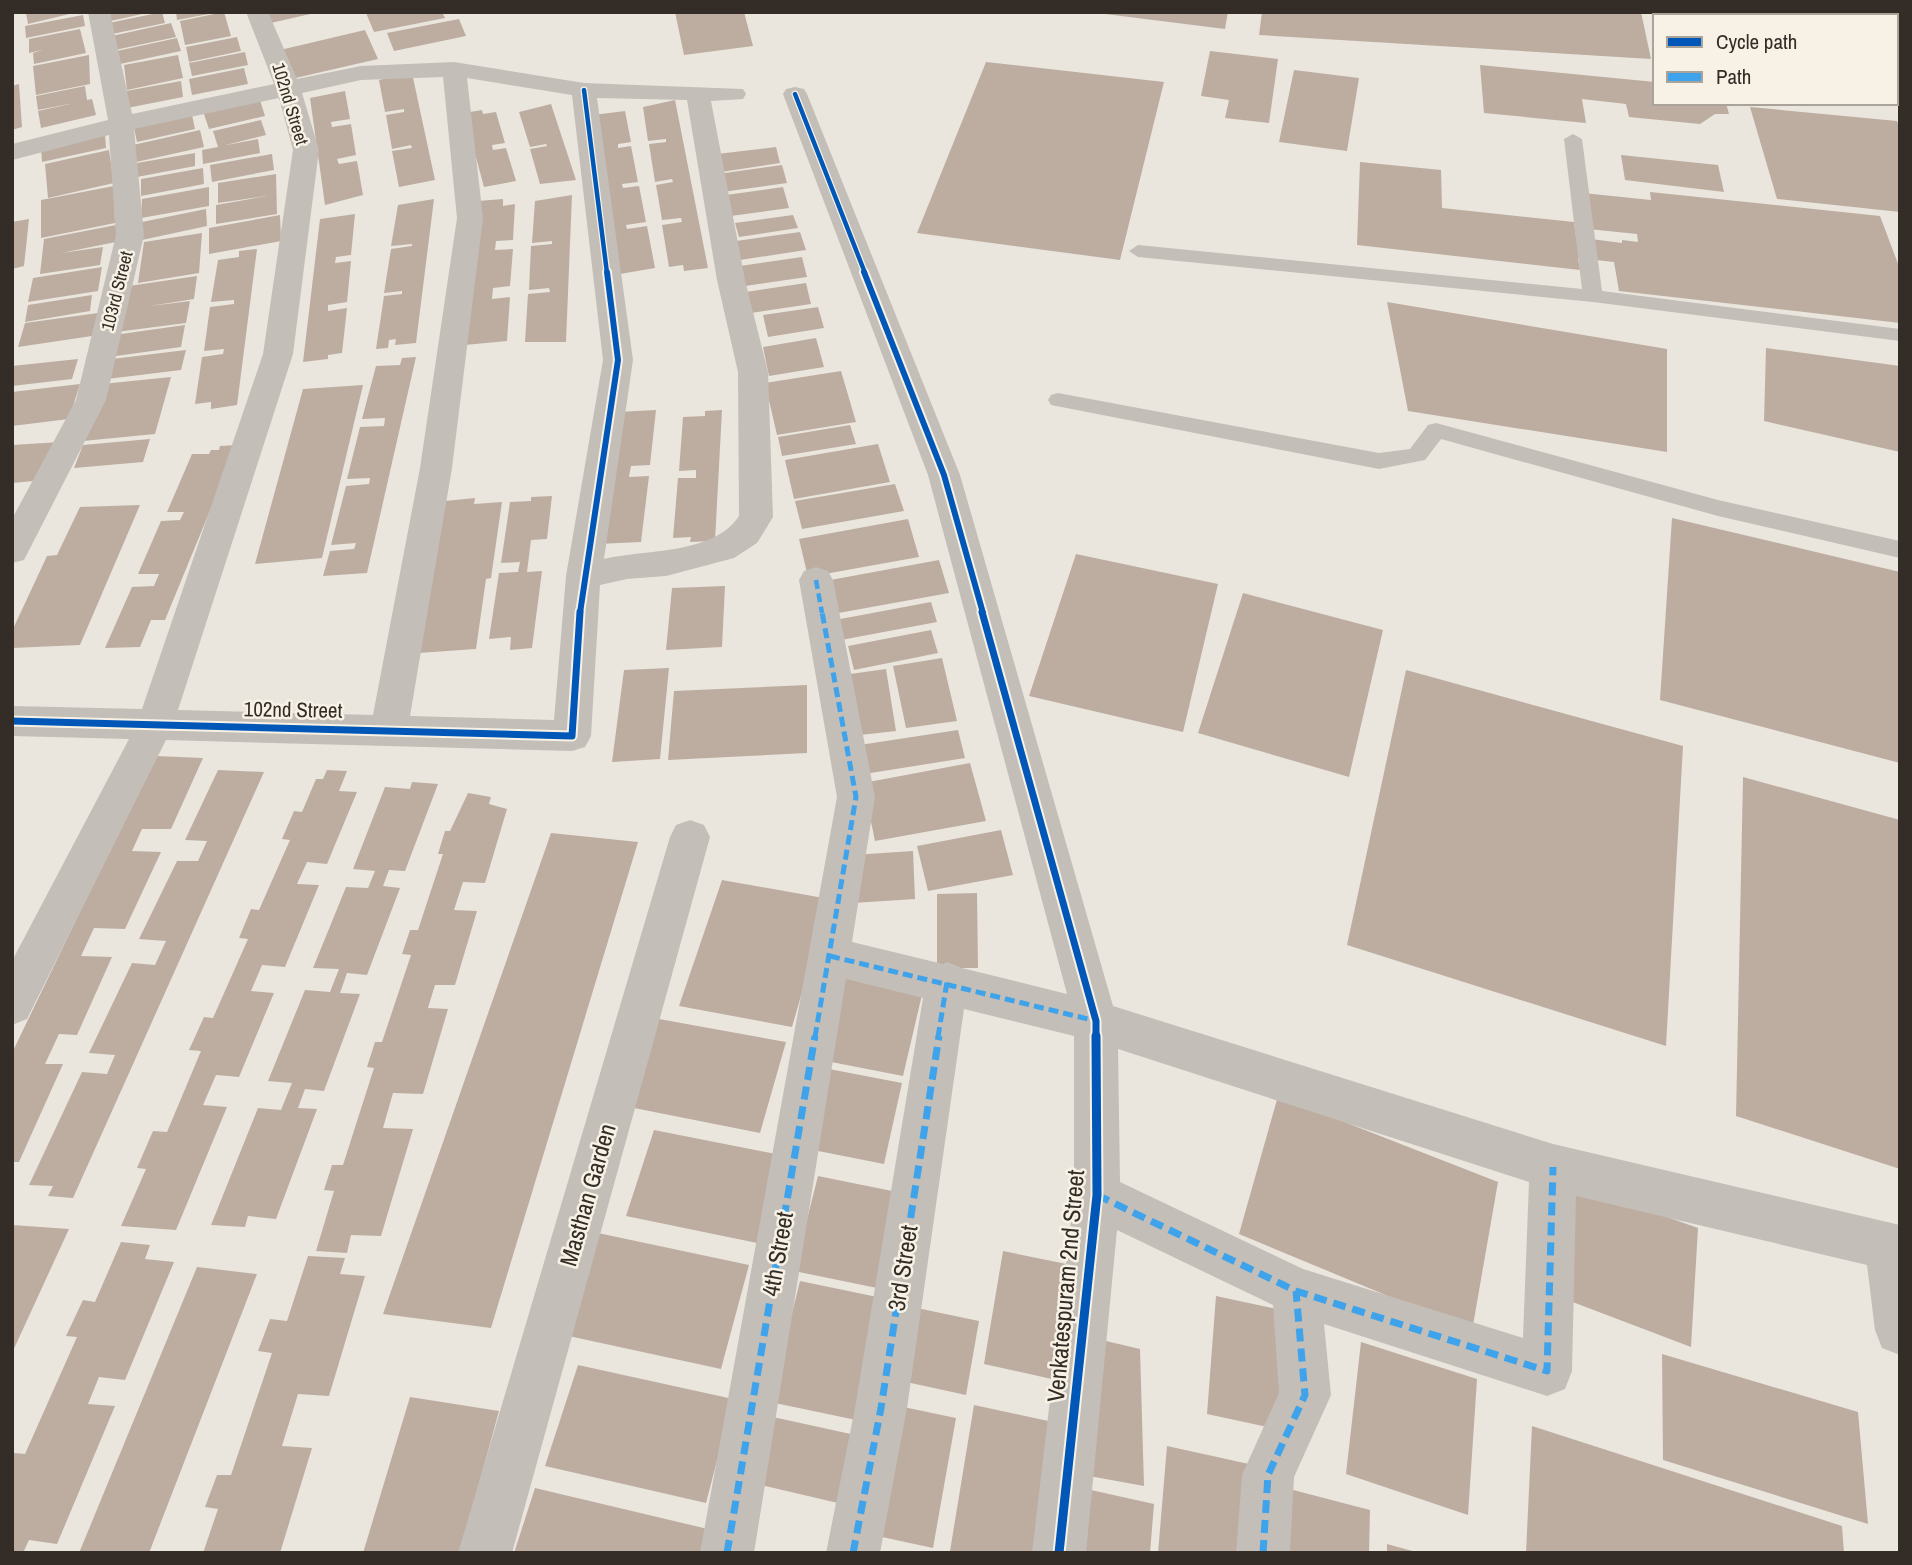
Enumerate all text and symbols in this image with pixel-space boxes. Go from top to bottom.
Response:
legend [1653,14,1898,105]
text: Cycle path [1716,27,1797,56]
street label: 102nd Street [266,60,315,148]
text: Path [1716,62,1751,91]
street label: 103rd Street [95,248,138,333]
street label: 102nd Street [243,694,343,725]
street label: Masthan Garden [551,1120,623,1270]
street label: Venkatespuram 2nd Street [1039,1168,1091,1403]
street label: 4th Street [754,1209,800,1299]
street label: 3rd Street [879,1222,925,1313]

